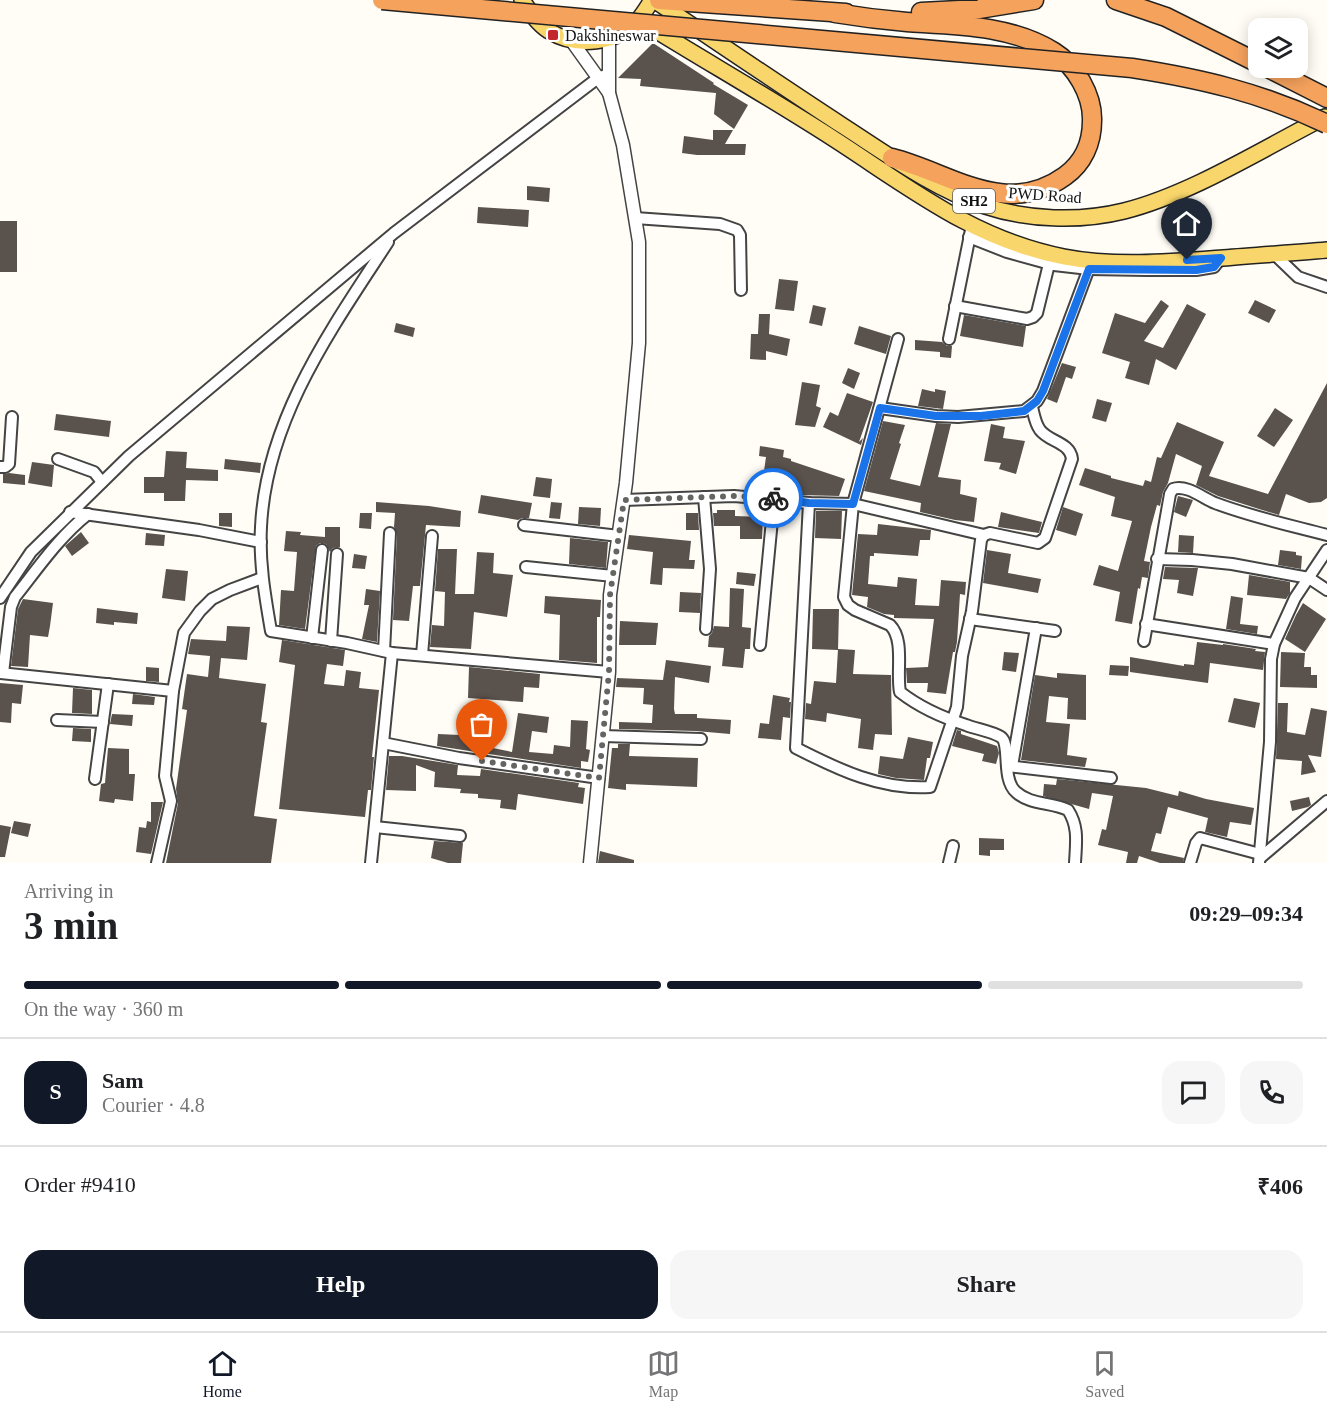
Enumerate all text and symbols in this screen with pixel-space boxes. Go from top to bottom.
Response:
map controls [1248,18,1308,78]
button: layers [1248,18,1308,78]
place label: Dakshineswar [565,27,656,44]
marker: Dakshineswar [546,28,560,42]
street label: PWD Road [1008,184,1082,206]
road number: SH2 [953,189,995,213]
pin [1161,198,1212,260]
icon: home [1170,207,1203,240]
courier [743,468,803,528]
icon: bike [757,482,790,515]
pin [456,699,507,761]
icon: bag [465,708,498,741]
text: Arriving in [24,880,113,902]
text: 09:29–09:34 [1189,901,1303,926]
text: 3 min [24,904,118,947]
text: On the way · 360 m [24,998,183,1020]
button: chat [1162,1061,1225,1124]
button: phone [1240,1061,1303,1124]
text: Sam [102,1068,144,1093]
text: S [49,1079,62,1104]
text: Courier · 4.8 [102,1094,205,1116]
text: Order #9410 [24,1172,136,1197]
text: ₹406 [1257,1174,1303,1199]
button: Help [24,1250,658,1319]
button: Share [670,1250,1303,1319]
tab: Home [203,1347,242,1401]
tab: Map [647,1347,680,1401]
tab: Saved [1085,1347,1124,1401]

